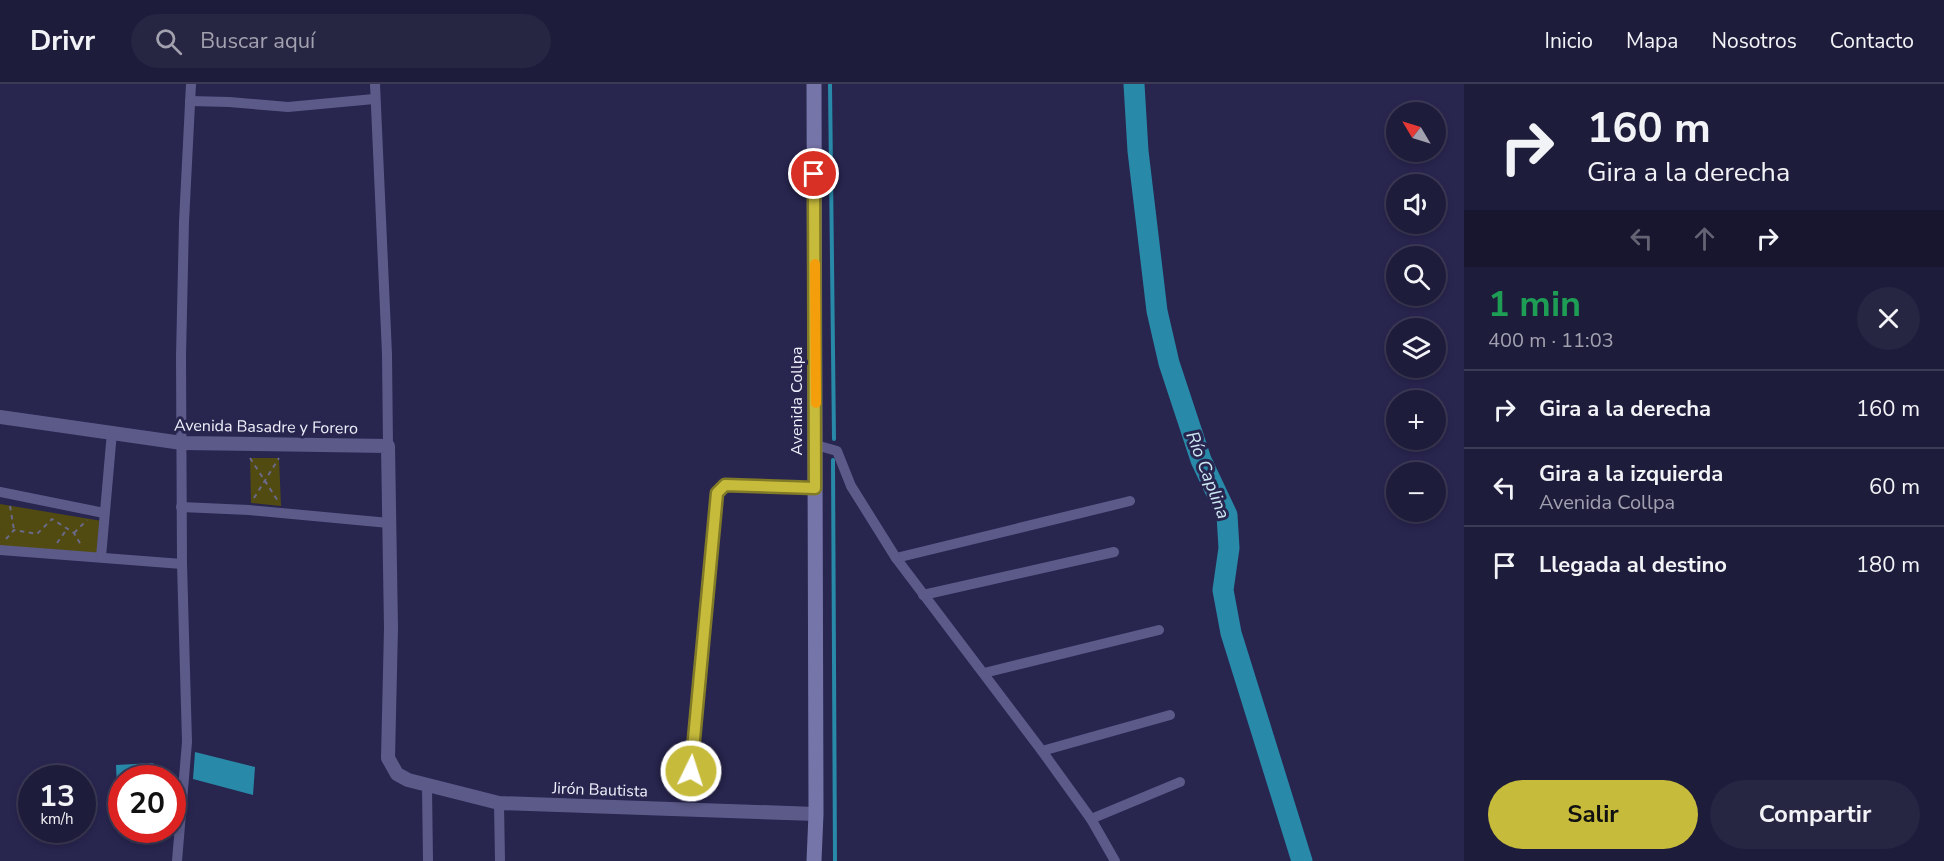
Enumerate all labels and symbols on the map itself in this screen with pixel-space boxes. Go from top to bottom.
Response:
north arrow [1386,102,1446,162]
pin [788,148,839,199]
street label: Avenida Collpa [786,347,808,455]
street label: Avenida Basadre y Forero [174,414,358,440]
water label: Río Caplina [1180,428,1236,522]
position arrow [659,739,723,803]
speed limit sign: 20 [108,765,186,843]
street label: Jirón Bautista [551,777,648,803]

